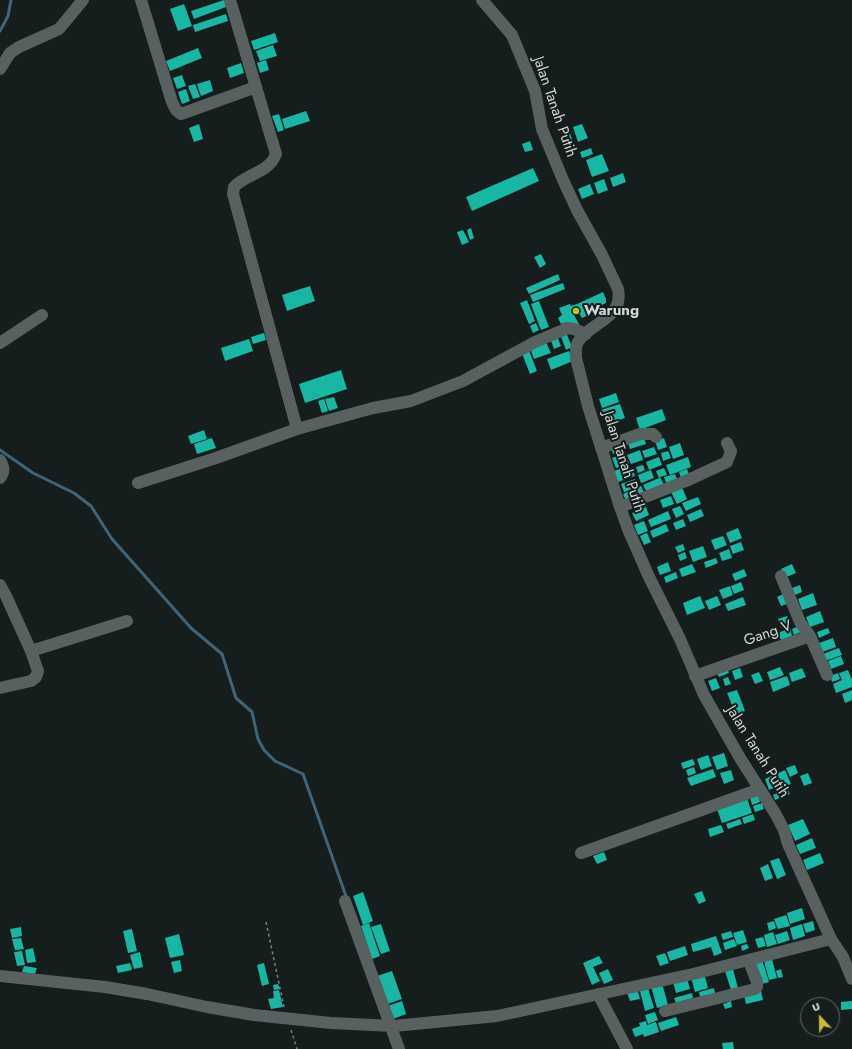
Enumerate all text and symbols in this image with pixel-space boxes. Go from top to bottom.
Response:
street label: Jalan Tanah Putih [528,54,580,160]
place label: Warung [584,302,639,320]
marker: Warung [571,306,581,316]
street label: Jalan Tanah Putih [598,409,648,515]
street label: Gang V [742,617,794,651]
street label: Jalan Tanah Putih [721,703,793,801]
north arrow [800,997,840,1037]
text: U [809,998,822,1016]

